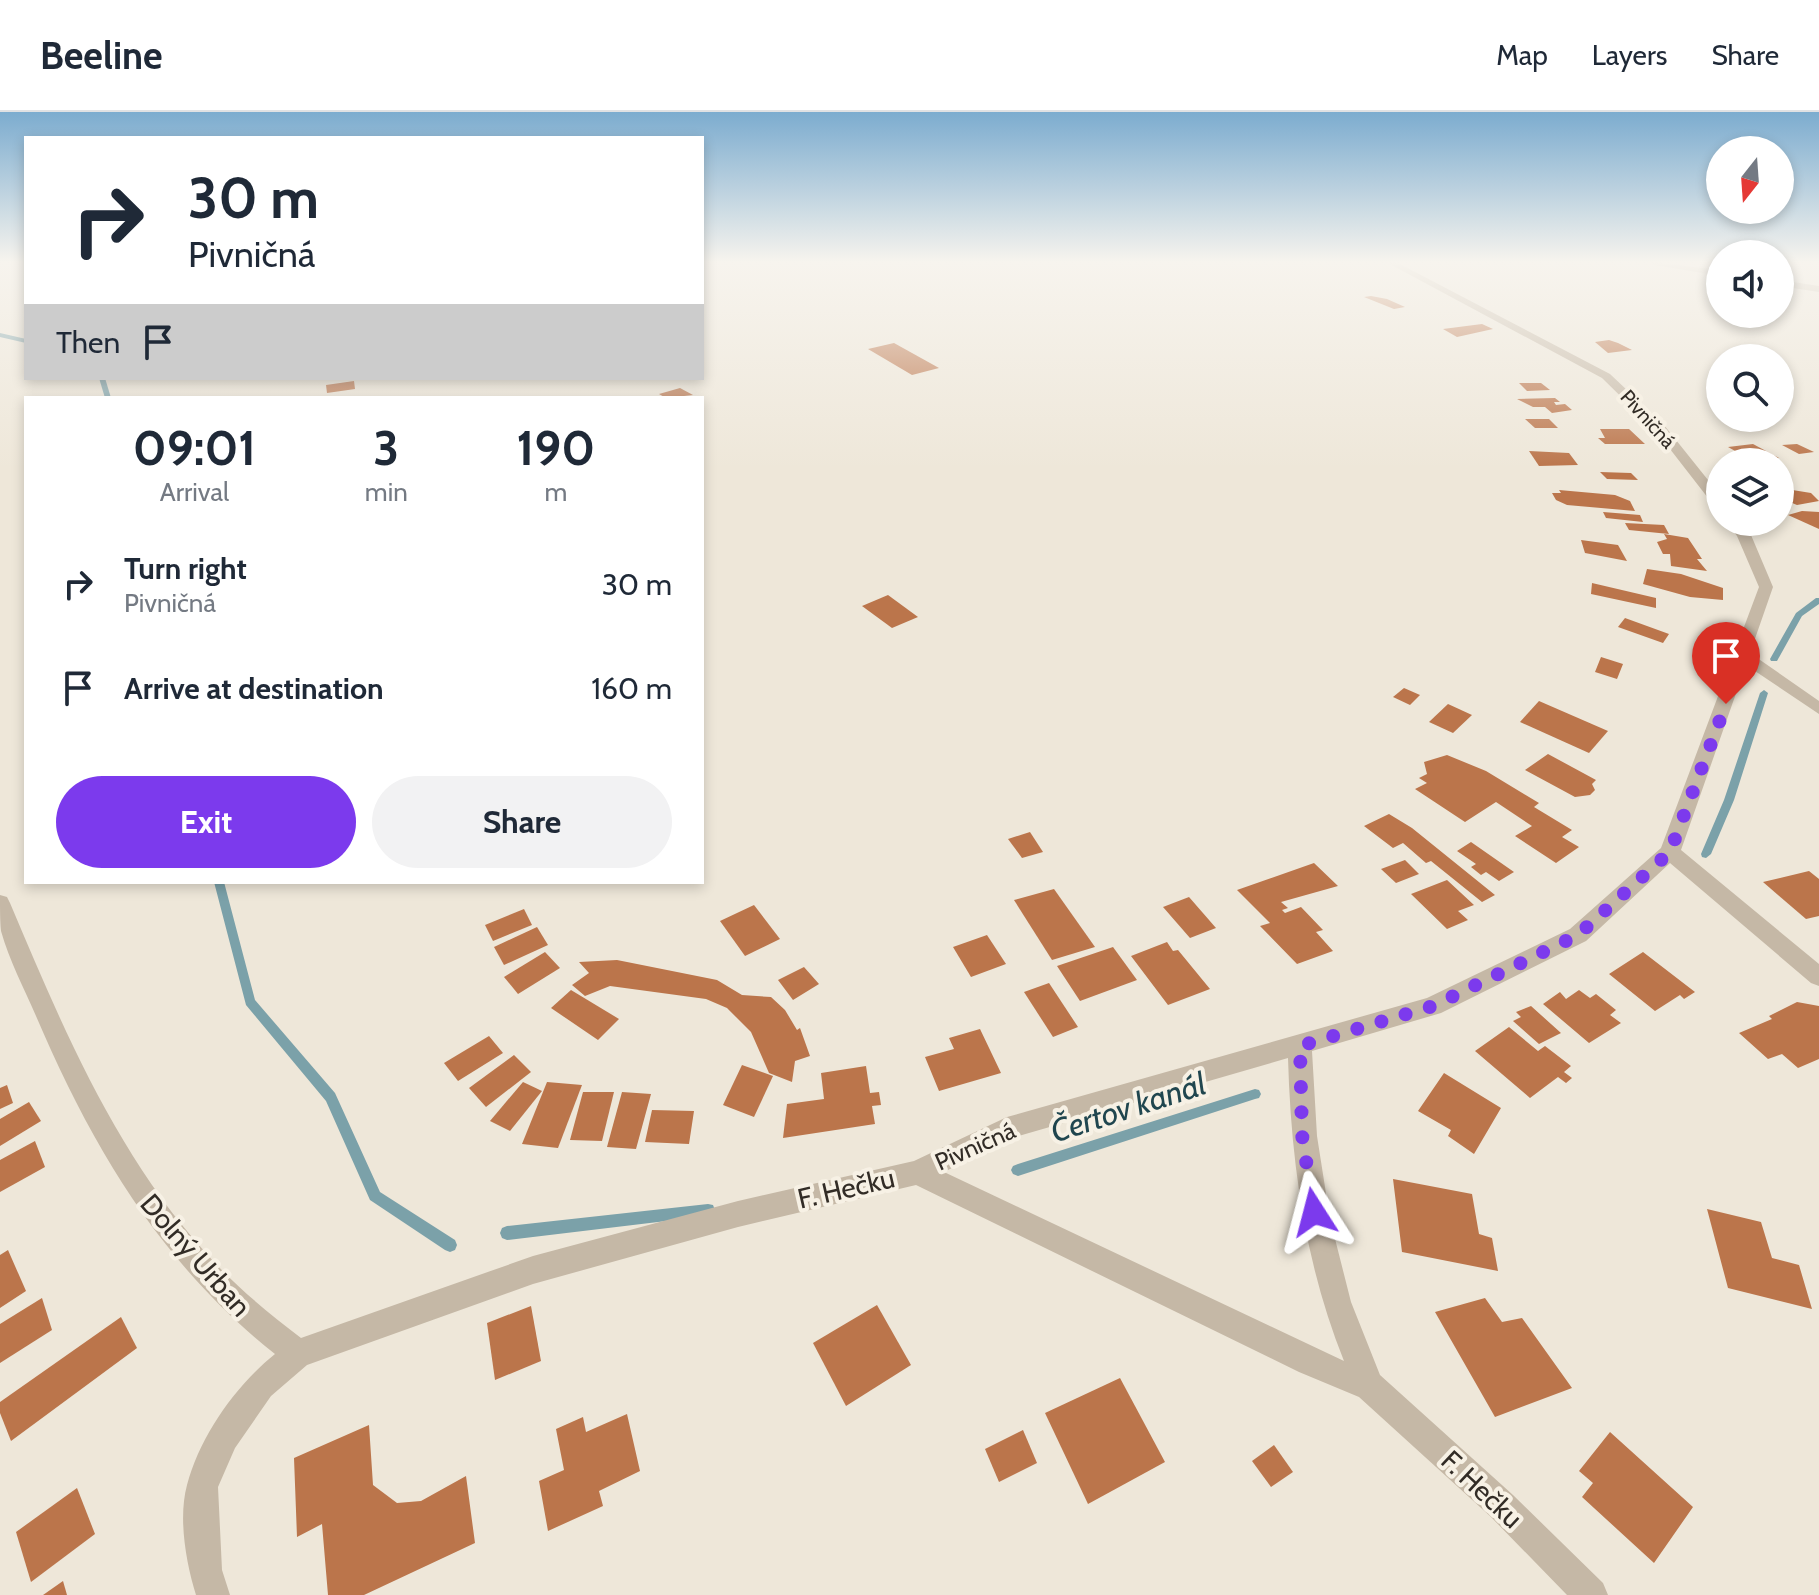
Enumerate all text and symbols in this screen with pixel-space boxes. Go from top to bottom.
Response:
text: Beeline [40,32,163,79]
text: Map [1496,38,1548,72]
text: Layers [1592,38,1667,72]
text: Share [1711,38,1779,72]
north arrow [1706,136,1794,224]
map controls [1706,136,1794,536]
text: 30 m [188,164,319,232]
icon: right [56,168,160,272]
text: Pivničná [188,232,315,276]
button: sound [1706,240,1794,328]
icon: arrive [136,320,180,364]
text: Then [56,324,120,361]
button: search [1706,344,1794,432]
street label: Pivničná [1615,385,1681,454]
text: 09:01 [133,419,256,477]
text: 3 [373,419,399,477]
text: 190 [517,419,595,477]
button: layers [1706,448,1794,536]
text: Arrival [160,476,229,508]
text: min [365,476,408,508]
text: m [544,476,567,508]
text: Turn right [124,550,247,587]
icon: right [56,562,100,606]
text: 30 m [602,566,672,603]
text: Pivničná [124,587,216,619]
pin [1692,622,1760,704]
icon: arrive [1704,634,1748,678]
icon: arrive [56,666,100,710]
text: Arrive at destination [124,670,384,707]
text: 160 m [591,670,672,707]
button: Exit [56,776,356,868]
button: Share [372,776,672,868]
water label: Čertov kanál [1045,1063,1211,1150]
street label: Pivničná [930,1115,1020,1176]
street label: F. Hečku [794,1160,898,1216]
position arrow [1272,1170,1356,1254]
street label: Dolný Urban [134,1187,258,1323]
street label: F. Hečku [1434,1443,1530,1535]

